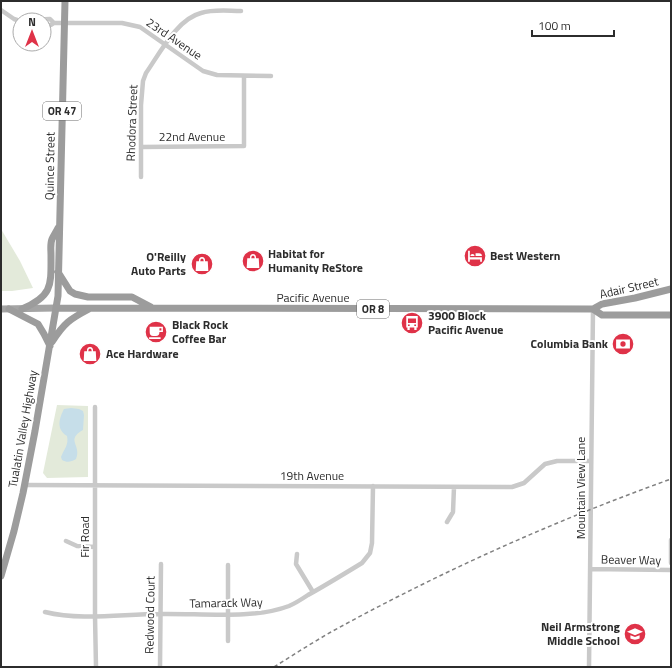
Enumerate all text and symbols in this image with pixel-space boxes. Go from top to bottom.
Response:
north arrow [12,12,52,52]
scale bar [532,12,614,38]
street label: 23rd Avenue [142,13,206,64]
text: N [28,14,36,30]
text: 100 m [538,16,571,35]
street label: Rhodora Street [121,84,142,162]
road number: OR 47 [43,102,81,120]
street label: 22nd Avenue [159,127,225,146]
street label: Quince Street [39,131,60,200]
hotel icon: Best Western [462,243,488,269]
place label: Habitat for Humanity ReStore [268,244,363,277]
place label: Best Western [490,246,560,265]
place label: O'Reilly Auto Parts [131,247,186,280]
shop icon: Habitat for Humanity ReStore [240,248,266,274]
shop icon: O'Reilly Auto Parts [189,251,215,277]
street label: Adair Street [598,271,661,303]
street label: Pacific Avenue [277,288,349,307]
road number: OR 8 [357,300,389,318]
place label: 3900 Block Pacific Avenue [428,306,503,339]
bus stop icon: 3900 Block Pacific Avenue [399,310,425,336]
place label: Black Rock Coffee Bar [172,315,229,348]
cafe icon: Black Rock Coffee Bar [143,319,169,345]
bank icon: Columbia Bank [610,331,636,357]
place label: Columbia Bank [531,334,609,353]
shop icon: Ace Hardware [77,341,103,367]
place label: Ace Hardware [106,344,179,363]
street label: Tualatin Valley Highway [3,368,42,489]
street label: Mountain View Lane [571,437,590,539]
street label: 19th Avenue [280,466,344,485]
street label: Fir Road [75,516,94,558]
street label: Beaver Way [601,549,661,570]
street label: Redwood Court [139,575,160,654]
street label: Tamarack Way [189,592,263,613]
place label: Neil Armstrong Middle School [541,617,621,650]
school or university icon: Neil Armstrong Middle School [622,621,648,647]

